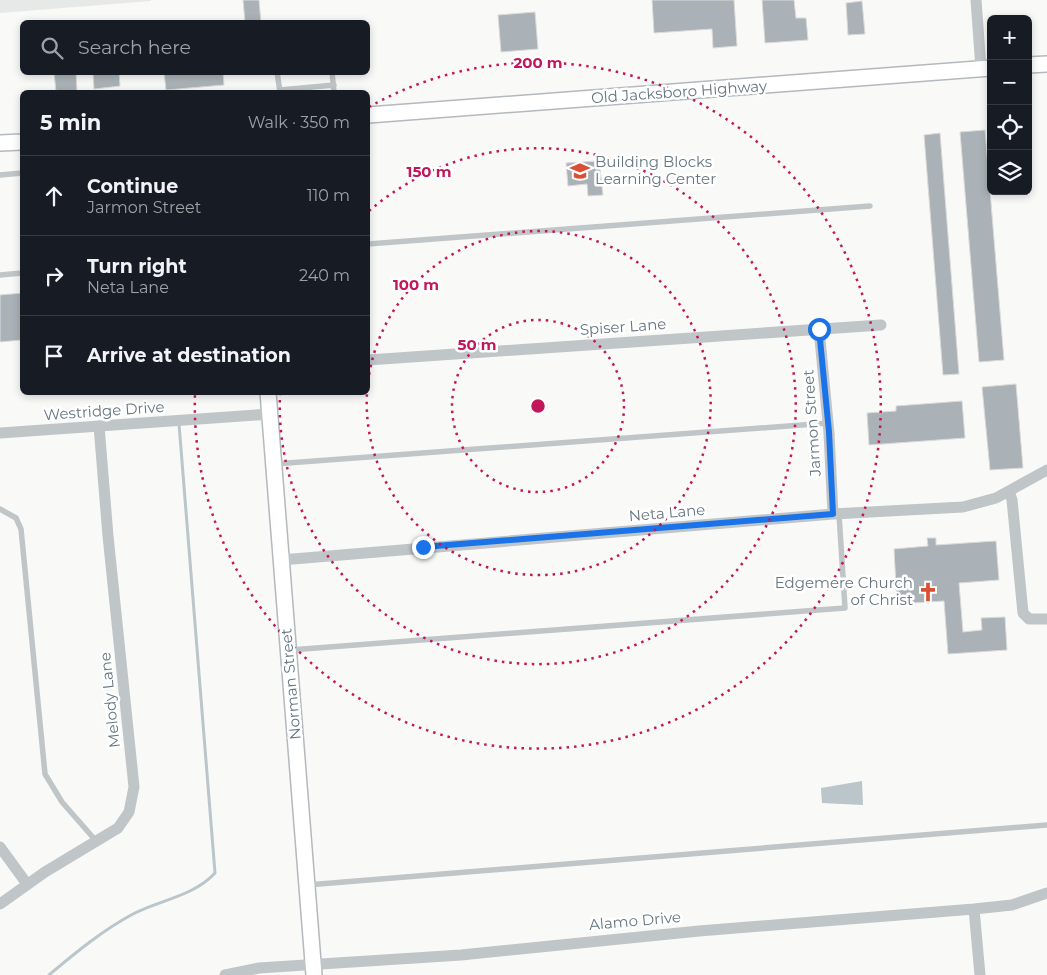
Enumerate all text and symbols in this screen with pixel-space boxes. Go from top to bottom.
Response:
map controls [987,15,1032,195]
button: + [987,15,1032,60]
search box [20,20,370,75]
icon: search [38,34,66,62]
text: Search here [78,36,191,59]
text: 200 m [513,53,563,72]
button: − [987,60,1032,105]
street label: Old Jacksboro Highway [590,76,768,107]
button: locate [987,105,1032,150]
text: 5 min [40,110,101,135]
text: Walk · 350 m [248,113,350,132]
button: layers [987,150,1032,195]
place label: Building Blocks Learning Center [595,152,716,188]
school or university icon: Building Blocks Learning Center [569,160,591,182]
text: 150 m [407,162,451,181]
text: Continue [87,175,178,198]
icon: ahead [40,182,68,210]
text: 110 m [307,186,350,205]
text: Jarmon Street [87,198,201,217]
text: Turn right [87,255,187,278]
icon: right [40,262,68,290]
text: 240 m [299,266,350,285]
text: 100 m [393,275,439,294]
text: Neta Lane [87,278,169,297]
street label: Spiser Lane [579,314,667,339]
route start [808,318,831,341]
text: 50 m [457,335,497,354]
icon: arrive [40,342,68,370]
text: Arrive at destination [87,344,291,367]
street label: Jarmon Street [798,369,825,478]
street label: Westridge Drive [43,397,165,424]
centre of rings [529,397,547,415]
street label: Neta Lane [628,500,706,525]
route end [412,536,435,559]
place label: Edgemere Church of Christ [775,573,913,609]
church icon: Edgemere Church of Christ [917,581,939,603]
street label: Norman Street [276,628,305,741]
street label: Melody Lane [95,651,124,749]
street label: Alamo Drive [588,907,682,934]

